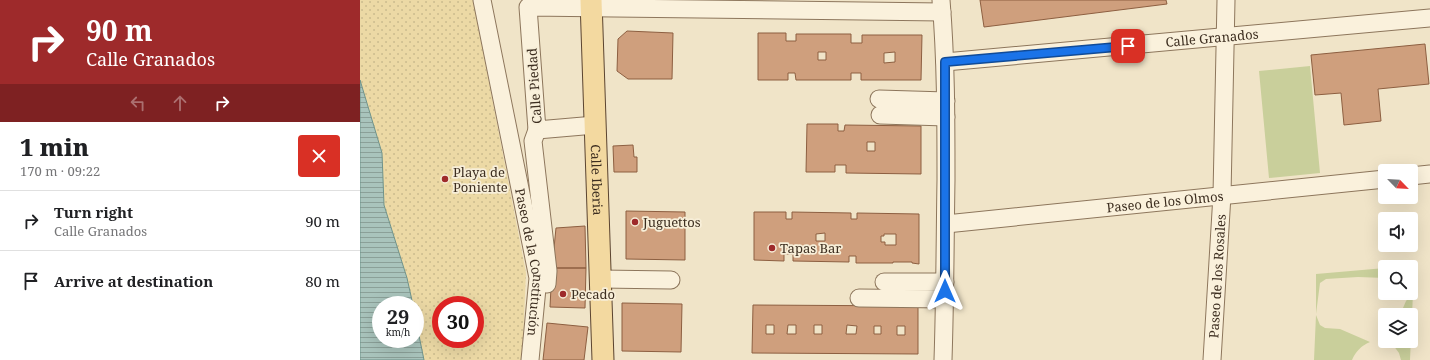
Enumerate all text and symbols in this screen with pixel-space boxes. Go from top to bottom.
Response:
text: 90 m [86,11,153,49]
icon: right [20,16,72,68]
street label: Calle Granados [1165,25,1259,51]
pin [1111,29,1145,63]
icon: arrive [1117,35,1139,57]
text: Calle Granados [86,47,215,71]
street label: Calle Piedad [522,47,546,125]
icon: left [127,92,149,114]
icon: ahead [169,92,191,114]
icon: right [211,92,233,114]
text: 1 min [20,130,89,163]
button: close [298,135,340,177]
street label: Calle Iberia [587,144,607,216]
text: 170 m · 09:22 [20,162,100,180]
place label: Playa de Poniente [453,163,508,196]
north arrow [1378,164,1418,204]
map controls [1378,164,1418,348]
marker: Playa de Poniente [440,174,450,184]
street label: Paseo de la Constitución [511,187,547,338]
street label: Paseo de los Olmos [1106,187,1224,217]
text: Turn right [54,202,133,222]
icon: right [20,210,42,232]
text: 90 m [305,211,340,231]
button: sound [1378,212,1418,252]
place label: Juguettos [642,213,701,231]
street label: Paseo de los Rosales [1204,213,1230,339]
marker: Juguettos [630,217,640,227]
text: Calle Granados [54,222,147,240]
place label: Tapas Bar [780,239,841,257]
marker: Tapas Bar [767,243,777,253]
button: search [1378,260,1418,300]
icon: arrive [20,270,42,292]
position arrow [924,270,966,312]
text: Arrive at destination [54,271,213,291]
text: 80 m [305,271,340,291]
place label: Pecado [571,285,615,303]
marker: Pecado [558,289,568,299]
speed limit sign: 30 [432,296,484,348]
text: 29 [387,303,409,330]
button: layers [1378,308,1418,348]
text: km/h [386,325,410,339]

